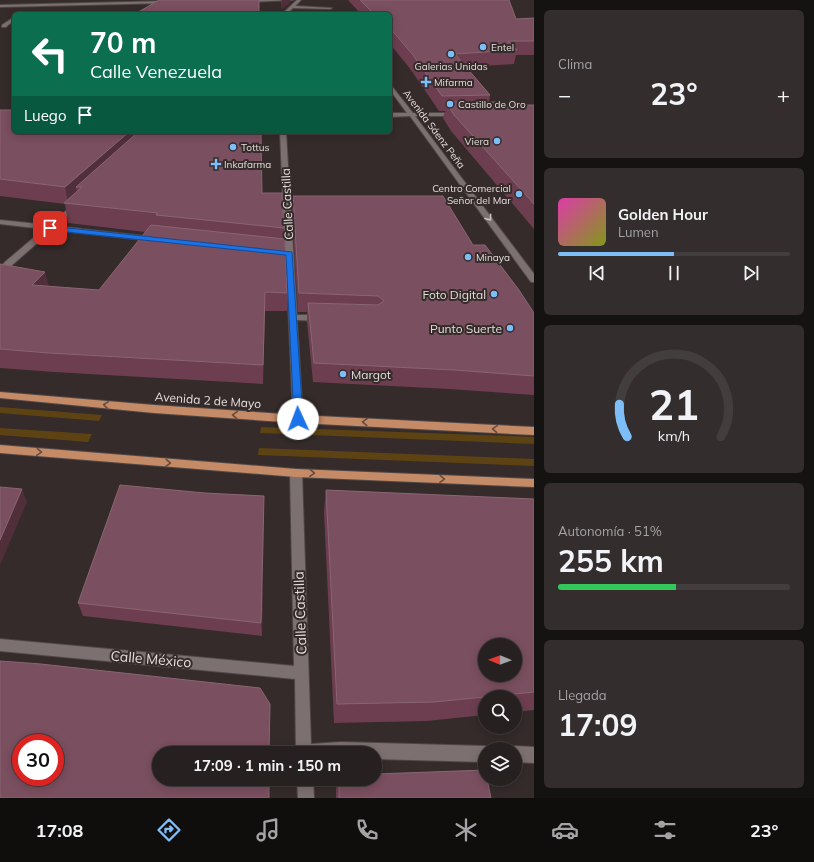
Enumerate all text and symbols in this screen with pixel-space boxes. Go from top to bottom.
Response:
text: 70 m [90,25,156,60]
icon: left [24,28,76,80]
place label: Entel [491,41,514,54]
marker: Entel [478,42,488,52]
marker: Galerias Unidas [446,49,456,59]
text: Clima [558,56,592,72]
text: Calle Venezuela [90,60,222,83]
place label: Galerias Unidas [414,60,488,73]
text: 23° [650,75,698,113]
place label: Mifarma [434,76,473,89]
marker: Mifarma [421,77,431,87]
text: − [558,81,571,109]
text: + [777,81,790,109]
street label: Avenida Sáenz Peña [400,87,468,171]
place label: Castillo de Oro [458,98,526,111]
marker: Castillo de Oro [445,99,455,109]
icon: arrive [74,104,96,126]
text: Luego [24,106,66,125]
place label: Viera [465,135,489,148]
marker: Viera [492,136,502,146]
place label: Tottus [241,141,270,154]
marker: Tottus [228,142,238,152]
place label: Inkafarma [224,158,271,171]
marker: Inkafarma [211,159,221,169]
street label: Calle Castilla [278,168,296,240]
place label: Centro Comercial Señor del Mar [432,182,511,207]
marker: Centro Comercial Señor del Mar [514,189,524,199]
text: Golden Hour [618,205,708,224]
pin [33,211,67,245]
one-way arrow [484,214,491,221]
icon: arrive [39,217,61,239]
text: Lumen [618,224,659,240]
place label: Minaya [476,251,510,264]
marker: Minaya [463,252,473,262]
icon: previous [586,262,608,284]
icon: pause [663,262,685,284]
icon: next [740,262,762,284]
place label: Foto Digital [422,287,486,302]
marker: Foto Digital [489,289,499,299]
place label: Punto Suerte [430,321,502,336]
marker: Punto Suerte [505,323,515,333]
place label: Margot [351,367,391,382]
marker: Margot [338,369,348,379]
text: 21 [649,378,699,430]
street label: Avenida 2 de Mayo [154,389,262,411]
position arrow [277,398,319,440]
one-way arrow [103,400,109,409]
one-way arrow [232,410,238,419]
one-way arrow [362,418,368,427]
one-way arrow [492,425,498,433]
text: km/h [658,427,690,445]
one-way arrow [36,448,42,457]
one-way arrow [165,458,172,467]
one-way arrow [309,469,315,478]
one-way arrow [439,474,445,483]
text: Autonomía · 51% [558,523,662,539]
text: 255 km [558,542,664,580]
street label: Calle Castilla [290,571,310,655]
north arrow [478,638,522,682]
map controls [478,638,522,786]
street label: Calle México [110,647,192,671]
text: Llegada [558,687,607,703]
button: search [478,690,522,734]
text: 17:09 [558,706,637,744]
speed limit sign: 30 [12,734,64,786]
button: layers [478,742,522,786]
text: 17:09 · 1 min · 150 m [193,756,341,775]
icon: directions [155,816,183,844]
icon: music [254,816,282,844]
icon: phone [353,816,381,844]
icon: climate [452,816,480,844]
icon: car [551,816,579,844]
icon: filters [651,816,679,844]
text: 17:08 [36,819,83,842]
text: 23° [750,819,778,842]

